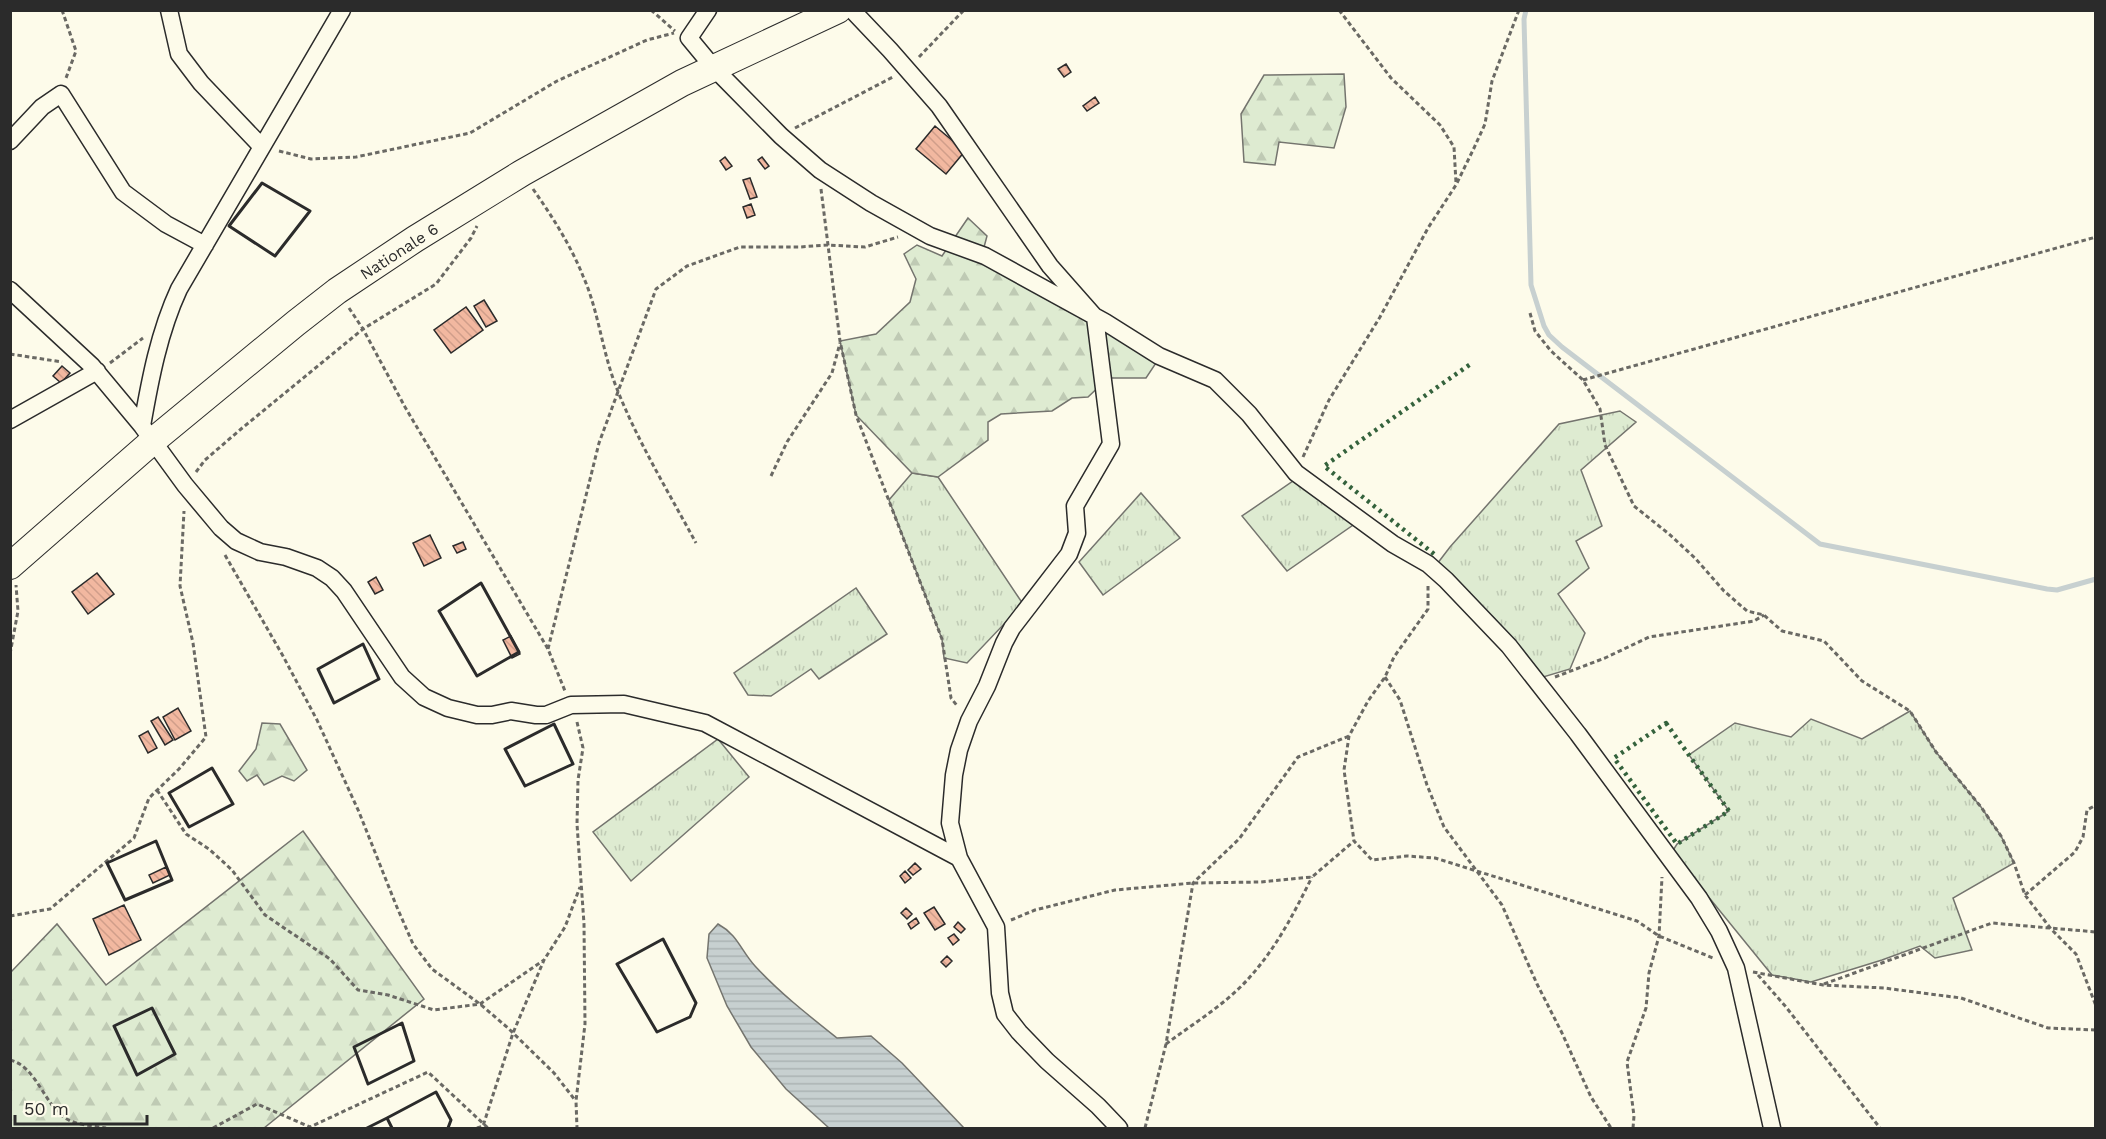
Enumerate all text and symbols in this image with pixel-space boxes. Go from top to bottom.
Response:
street label: Nationale 6 [357,219,442,284]
scale bar [15,1088,147,1126]
text: 50 m [24,1098,69,1119]

